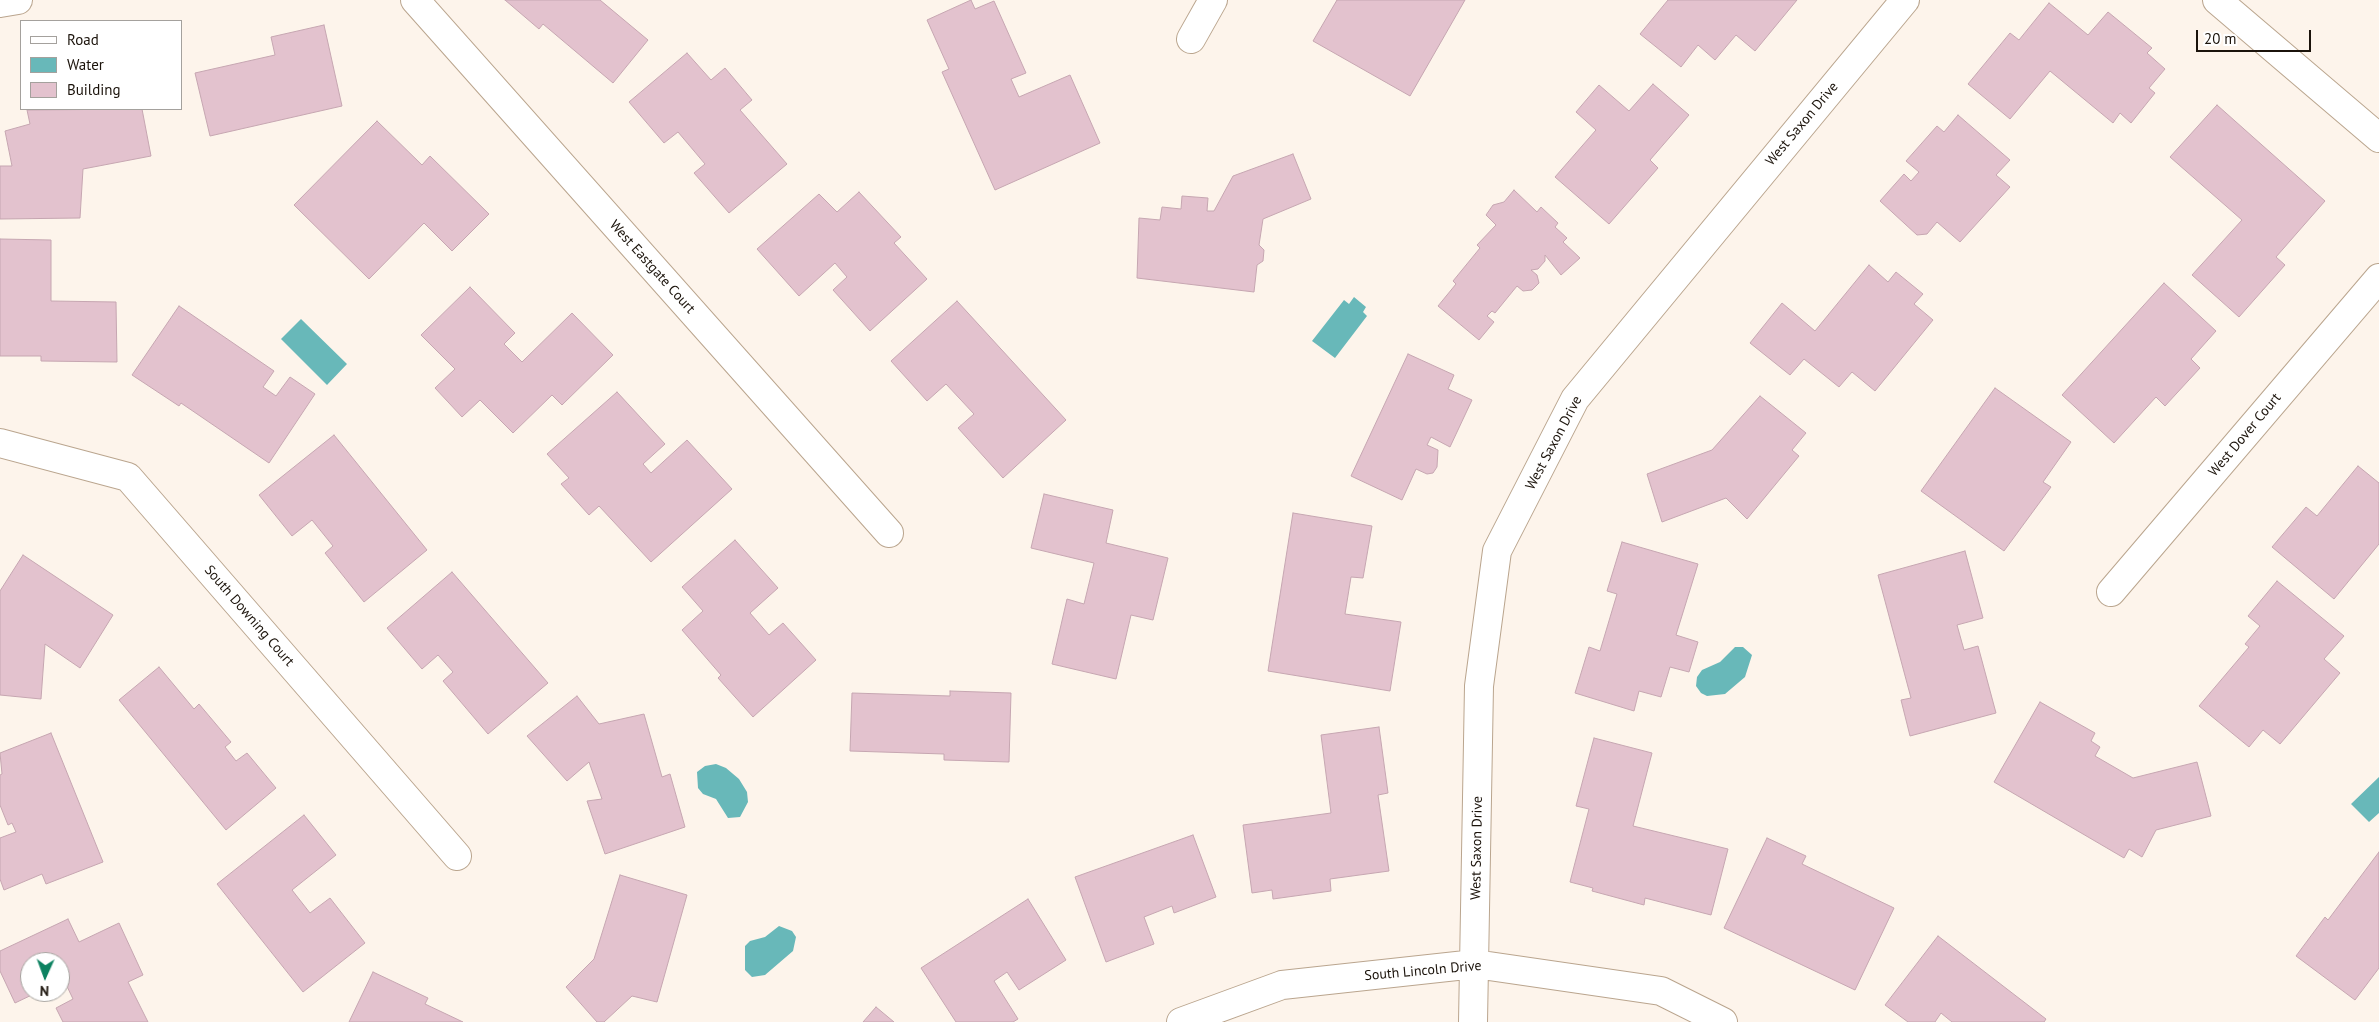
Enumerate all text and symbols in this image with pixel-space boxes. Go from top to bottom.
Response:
legend [20,20,182,110]
scale bar [2199,20,2314,52]
text: 20 m [2204,29,2237,48]
text: Road [67,30,99,49]
text: Water [67,55,104,74]
street label: West Saxon Drive [1762,79,1842,169]
text: Building [67,80,121,99]
street label: West Eastgate Court [606,217,698,317]
street label: West Dover Court [2205,390,2285,480]
street label: West Saxon Drive [1522,393,1586,493]
street label: South Downing Court [201,562,297,670]
street label: West Saxon Drive [1468,796,1486,900]
north arrow [20,952,70,1002]
street label: South Lincoln Drive [1364,958,1482,984]
text: N [40,982,49,1000]

